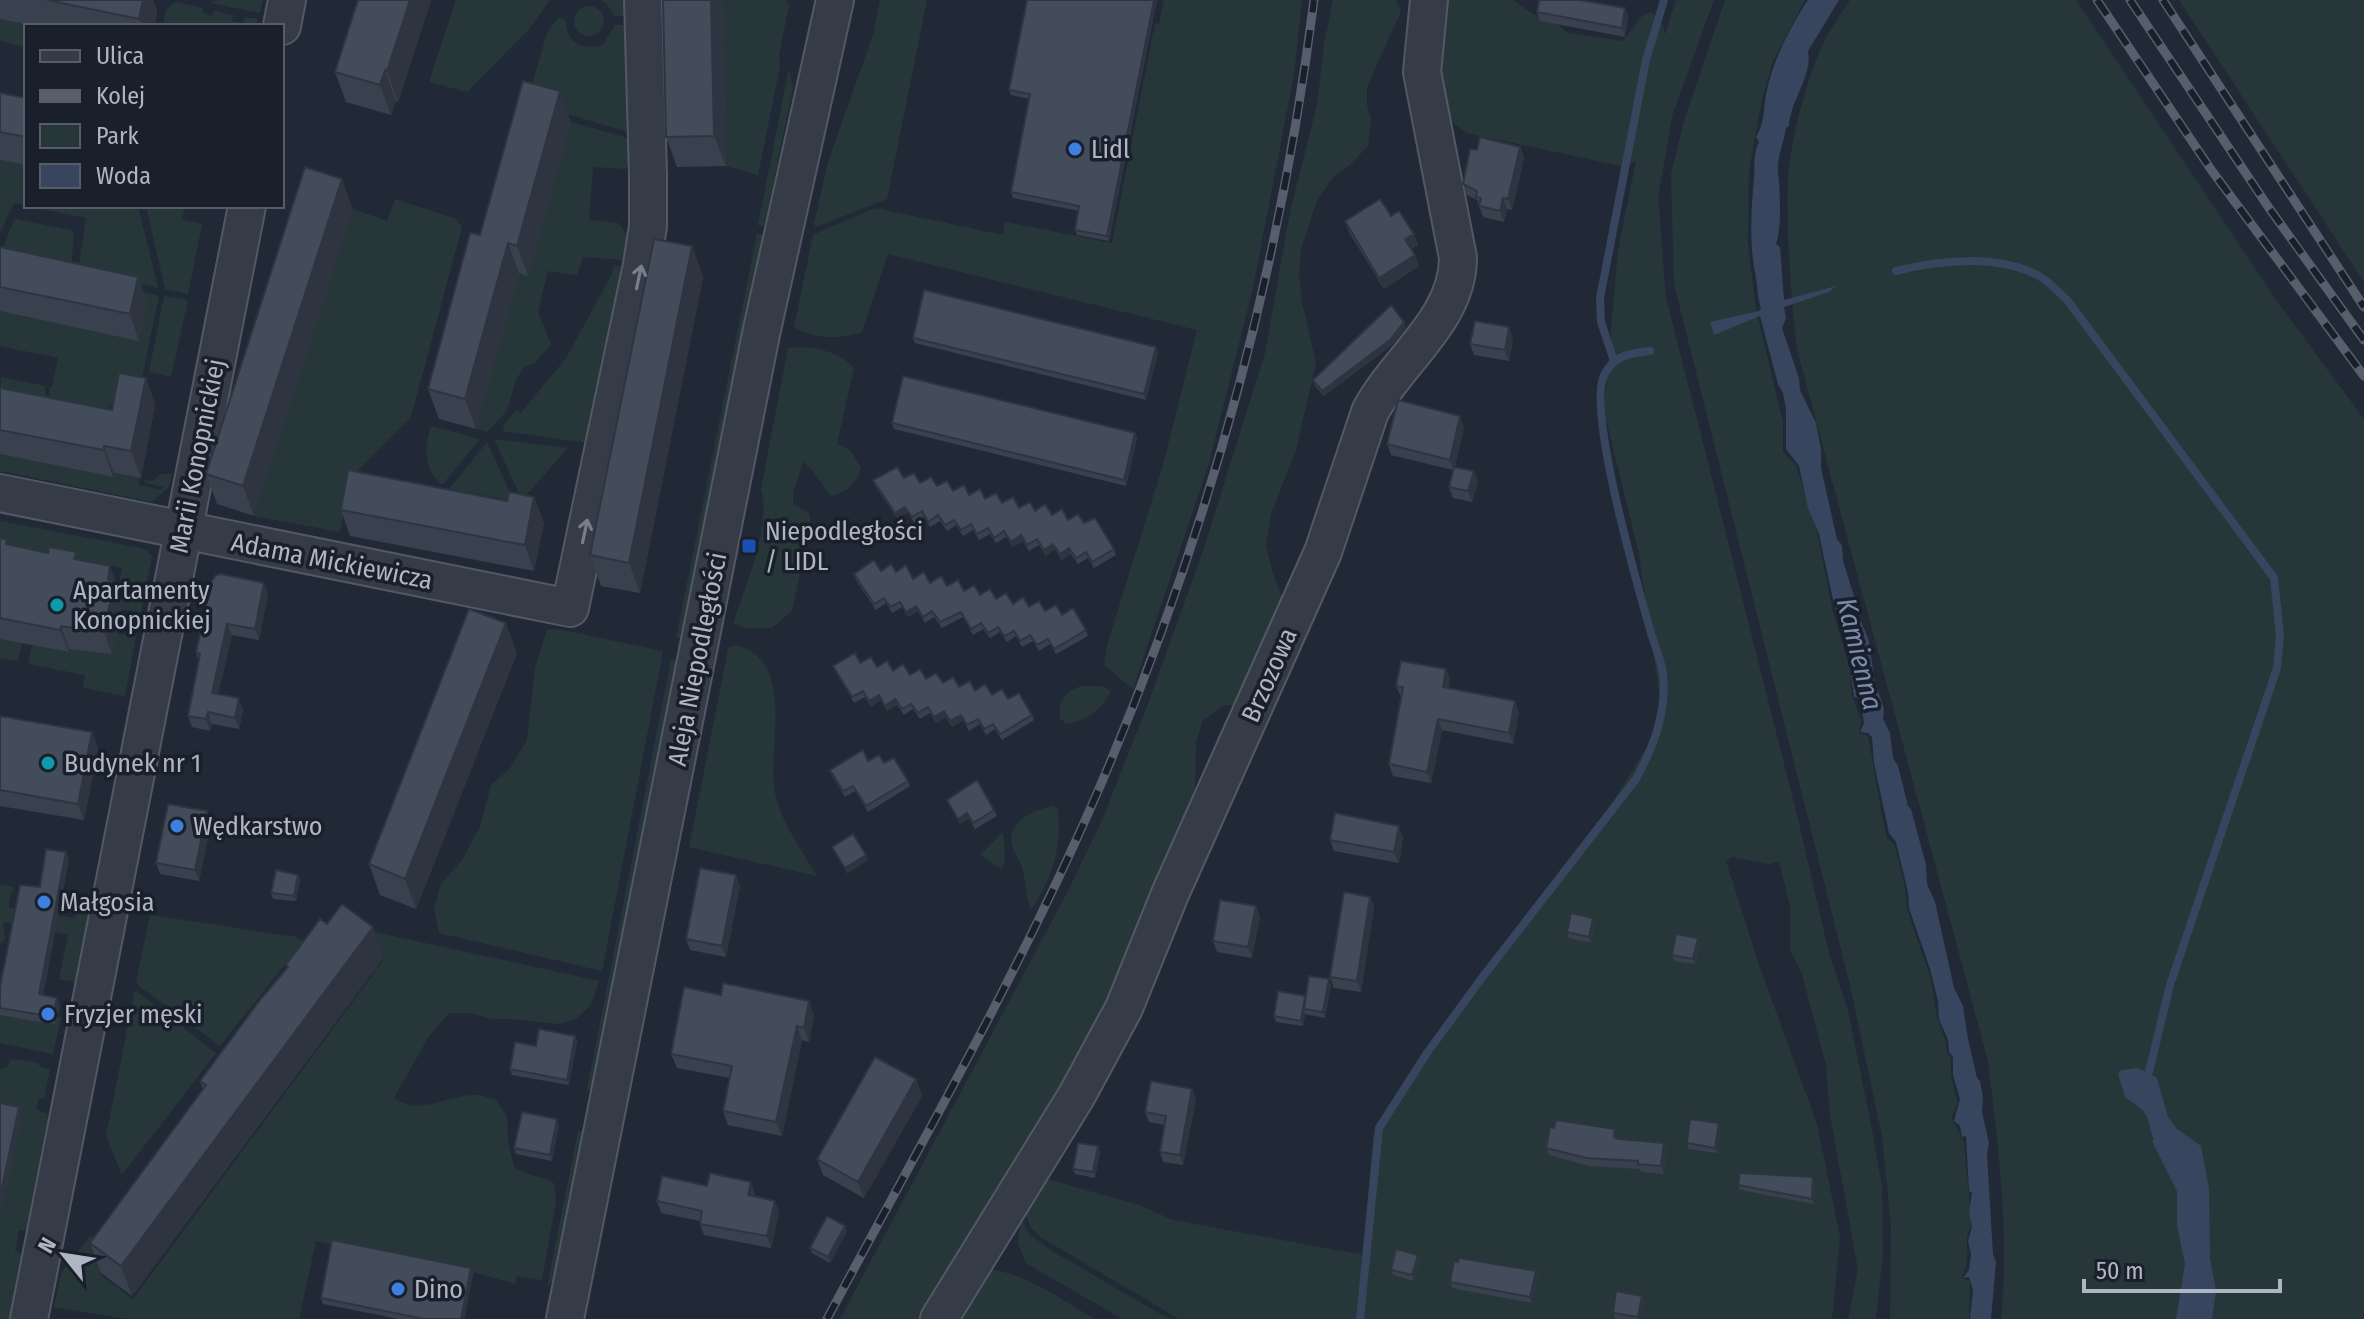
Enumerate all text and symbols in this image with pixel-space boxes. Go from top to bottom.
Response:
legend [24,24,284,208]
text: Ulica [96,42,144,70]
text: Kolej [96,82,145,110]
text: Park [96,122,139,150]
place label: Lidl [1091,134,1130,165]
marker: Lidl [1066,140,1084,158]
text: Woda [96,162,151,190]
one-way arrow [633,265,648,290]
street label: Marii Konopnickiej [163,356,232,556]
place label: Niepodległości / LIDL [765,516,923,577]
one-way arrow [578,519,593,544]
street label: Adama Mickiewicza [229,527,435,596]
marker: Niepodległości / LIDL [740,537,758,555]
street label: Aleja Niepodległości [662,550,733,768]
place label: Apartamenty Konopnickiej [73,575,211,636]
water label: Kamienna [1830,595,1889,714]
marker: Apartamenty Konopnickiej [48,596,66,614]
street label: Brzozowa [1235,623,1304,727]
place label: Budynek nr 1 [64,748,201,779]
marker: Budynek nr 1 [39,754,57,772]
place label: Wędkarstwo [193,811,322,842]
marker: Wędkarstwo [168,817,186,835]
place label: Małgosia [60,887,154,918]
marker: Małgosia [35,893,53,911]
place label: Fryzjer męski [64,999,203,1030]
marker: Fryzjer męski [39,1005,57,1023]
north arrow [24,1215,104,1295]
text: N [32,1233,62,1258]
scale bar [2084,1243,2280,1293]
text: 50 m [2096,1257,2144,1285]
place label: Dino [414,1274,463,1305]
marker: Dino [389,1280,407,1298]

